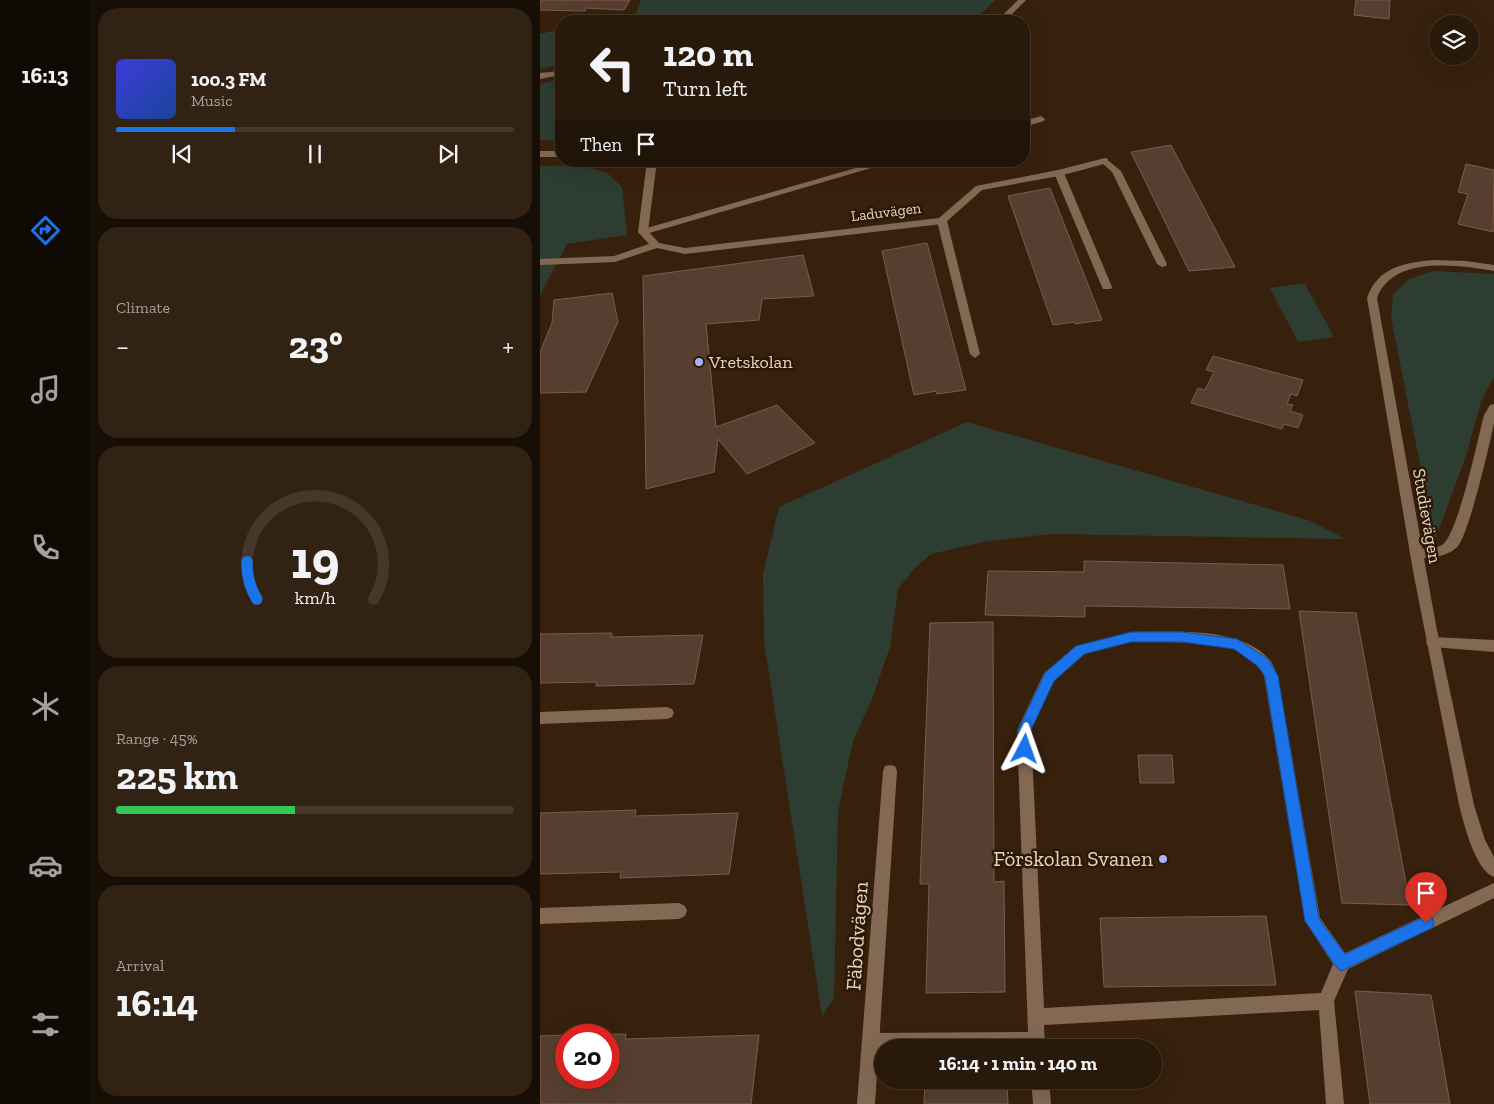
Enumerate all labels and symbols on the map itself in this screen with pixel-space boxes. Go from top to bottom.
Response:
street label: Laduvägen [850,199,923,225]
place label: Vretskolan [708,351,793,373]
marker: Vretskolan [693,356,705,368]
street label: Studievägen [1408,467,1446,566]
position arrow [998,722,1050,774]
place label: Förskolan Svanen [993,846,1153,871]
marker: Förskolan Svanen [1157,853,1169,865]
pin [1405,872,1447,923]
street label: Fäbodvägen [840,881,873,991]
speed limit sign: 20 [555,1024,620,1089]

